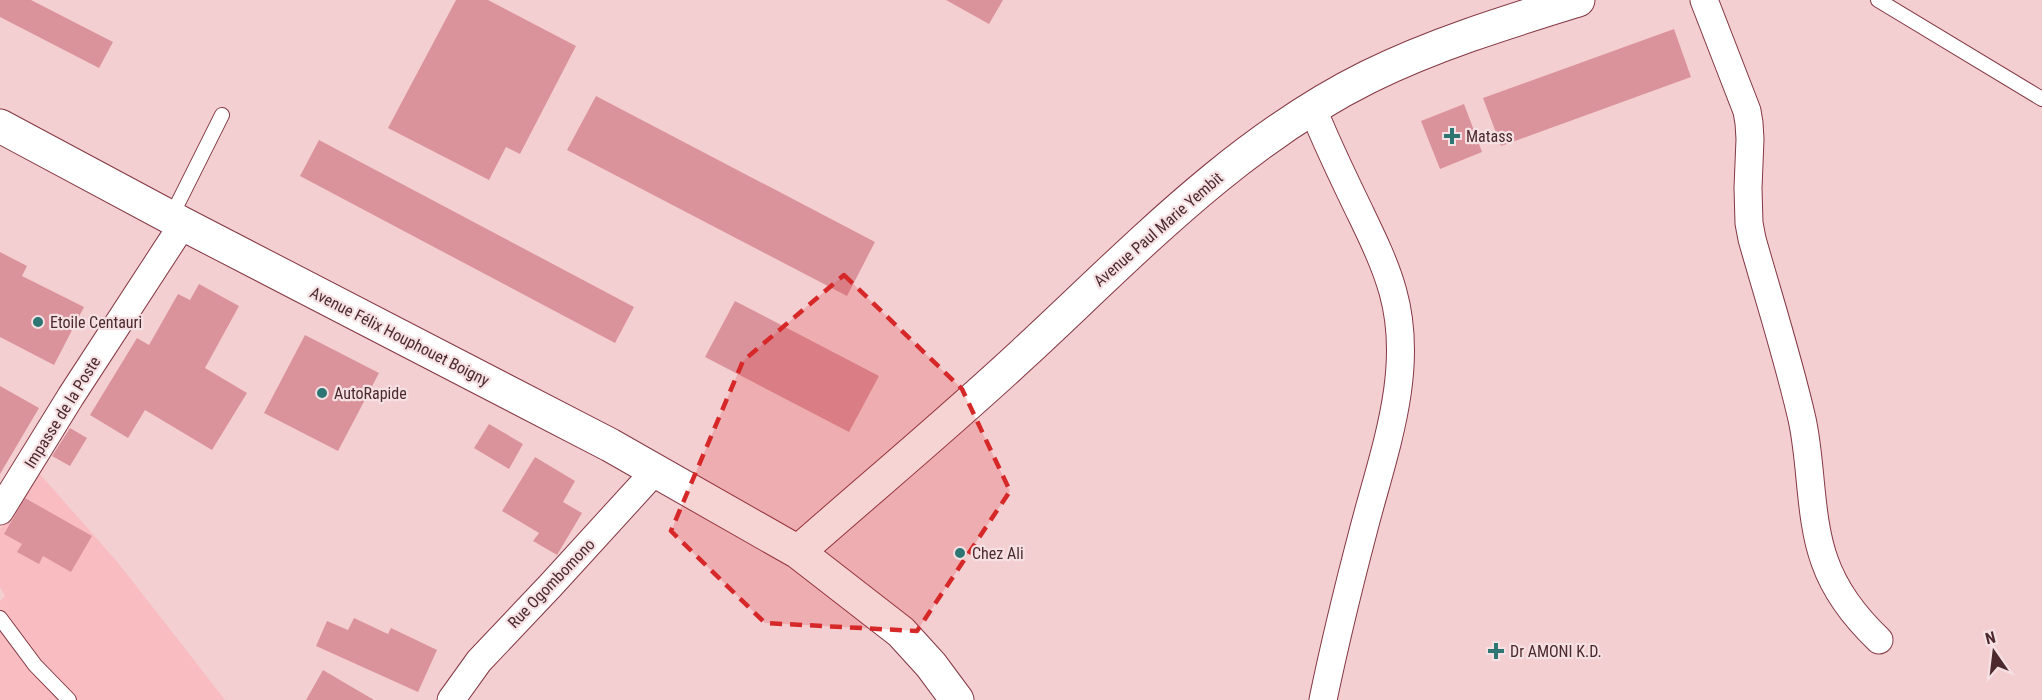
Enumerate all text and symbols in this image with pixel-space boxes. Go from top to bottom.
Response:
marker: Matass [1443,127,1461,145]
place label: Matass [1466,127,1513,146]
street label: Avenue Paul Marie Yembit [1090,168,1227,290]
street label: Avenue Félix Houphouet Boigny [307,283,493,390]
place label: Etoile Centauri [50,313,142,332]
marker: Etoile Centauri [31,315,45,329]
street label: Impasse de la Poste [21,353,104,471]
place label: AutoRapide [334,384,407,403]
marker: AutoRapide [315,386,329,400]
street label: Rue Ogombomono [504,535,599,632]
place label: Chez Ali [972,544,1024,563]
marker: Chez Ali [953,546,967,560]
north arrow [1964,622,2024,682]
text: N [1983,628,1998,648]
marker: Dr AMONI K.D. [1487,642,1505,660]
place label: Dr AMONI K.D. [1510,642,1602,661]

